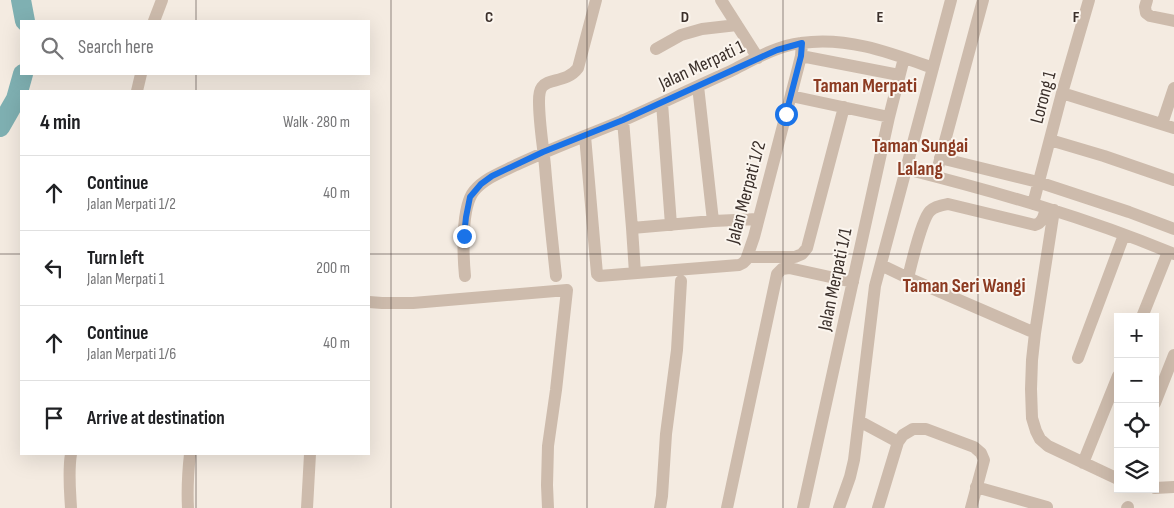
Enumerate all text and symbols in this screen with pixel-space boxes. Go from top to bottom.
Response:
text: C [485,8,493,27]
text: D [681,8,689,27]
text: E [877,8,884,27]
text: F [1073,8,1080,27]
search box [20,20,370,75]
icon: search [38,34,66,62]
street label: Jalan Merpati 1 [654,35,748,96]
text: Search here [78,36,154,59]
street label: Lorong 1 [1025,68,1062,126]
district label: Taman Merpati [813,74,917,98]
route start [775,103,798,126]
text: 4 min [40,110,81,135]
text: Walk · 280 m [283,113,350,132]
district label: Taman Sungai Lalang [872,134,968,181]
street label: Jalan Merpati 1/2 [721,138,771,247]
text: Continue [87,172,148,195]
icon: ahead [40,179,68,207]
text: 40 m [323,184,350,203]
text: Jalan Merpati 1/2 [87,195,176,214]
route end [453,225,476,248]
street label: Jalan Merpati 1/1 [813,226,858,334]
text: Turn left [87,247,144,270]
icon: left [40,254,68,282]
text: 200 m [316,259,350,278]
text: Jalan Merpati 1 [87,270,164,289]
district label: Taman Seri Wangi [903,274,1026,298]
map controls [1114,313,1159,493]
button: + [1114,313,1159,358]
text: Continue [87,322,148,345]
icon: ahead [40,329,68,357]
text: 40 m [323,334,350,353]
text: Jalan Merpati 1/6 [87,345,176,364]
button: − [1114,358,1159,403]
button: locate [1114,403,1159,448]
icon: arrive [40,404,68,432]
text: Arrive at destination [87,407,225,430]
button: layers [1114,448,1159,493]

